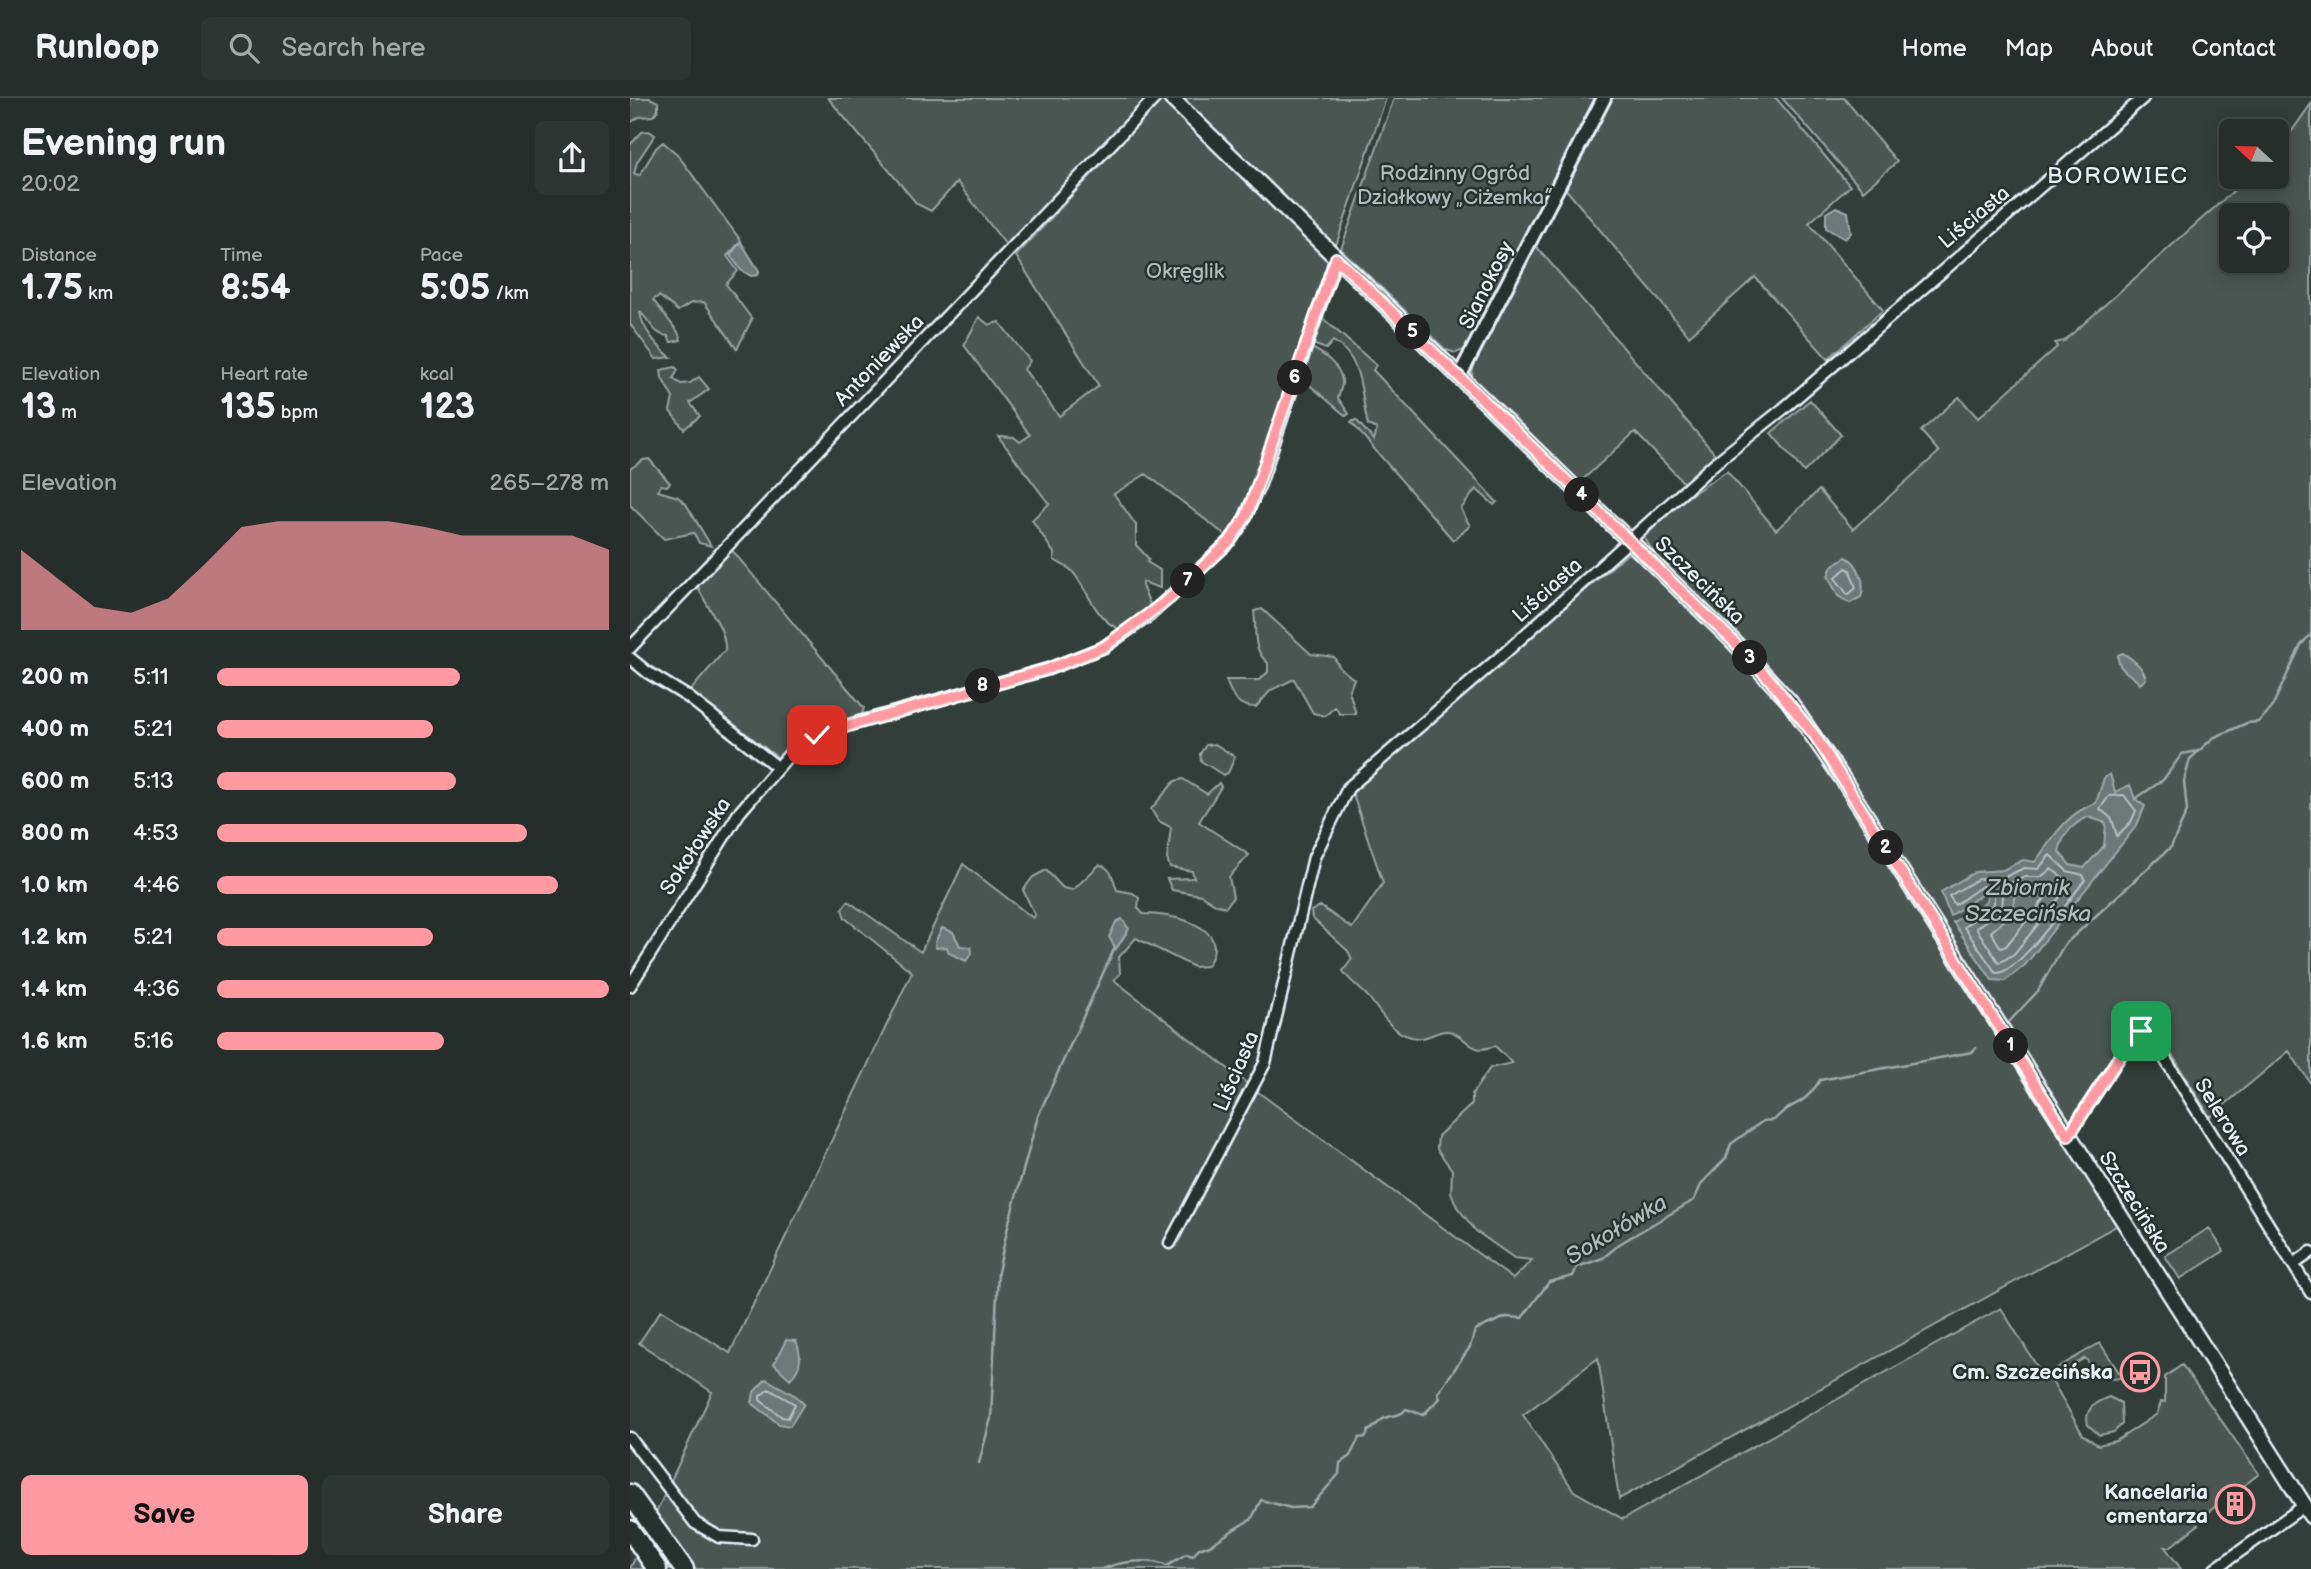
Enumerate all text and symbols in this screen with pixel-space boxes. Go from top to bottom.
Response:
search box [201,17,691,80]
text: Runloop [35,28,159,68]
icon: search [225,29,263,67]
text: Search here [281,33,425,64]
text: Home [1902,34,1967,63]
text: Map [2005,34,2053,63]
text: About [2091,34,2153,63]
text: Contact [2191,34,2276,63]
north arrow [2219,119,2289,189]
map controls [2219,119,2289,273]
text: Evening run [21,121,226,166]
button: share [535,121,609,195]
park label: Rodzinny Ogród Działkowy „Ciżemka” [1357,161,1553,210]
district label: BOROWIEC [2047,162,2189,190]
text: 20:02 [21,170,80,198]
street label: Liściasta [1934,181,2015,254]
button: locate [2219,203,2289,273]
street label: Sianokosy [1454,237,1519,333]
text: Distance [21,244,97,267]
text: Time [220,244,262,267]
text: Pace [420,244,463,267]
park label: Okręglik [1146,259,1225,284]
text: 1.75 [21,267,83,310]
text: 8:54 [220,267,291,310]
text: 5:05 [420,267,490,310]
text: km [83,282,113,305]
text: /km [490,282,529,305]
street label: Antoniewska [829,309,929,411]
pin: 5 [1396,314,1430,350]
text: 5 [1407,320,1418,343]
pin: 6 [1278,360,1312,396]
text: Elevation [21,363,100,386]
text: Heart rate [220,363,308,386]
text: kcal [420,363,454,386]
text: 6 [1289,366,1300,389]
text: 13 [21,386,56,429]
text: 135 [220,386,276,429]
text: 123 [420,386,475,429]
text: m [56,401,77,424]
text: bpm [276,401,318,424]
text: Elevation [21,469,117,497]
text: 265–278 m [490,469,609,497]
pin: 4 [1564,478,1600,512]
text: 4 [1576,483,1587,506]
street label: Szczecińska [1649,531,1750,629]
street label: Liściasta [1507,553,1587,628]
pin: 7 [1170,564,1206,598]
text: 7 [1182,569,1193,592]
pin: 3 [1732,640,1768,676]
text: 3 [1744,646,1755,669]
text: 200 m [21,663,89,691]
text: 5:11 [133,663,169,691]
pin: 8 [966,668,1000,704]
text: 8 [977,674,988,697]
pin [787,705,847,765]
text: 400 m [21,715,89,743]
text: 5:21 [133,715,173,743]
icon: check [798,716,836,754]
text: 600 m [21,767,89,795]
text: 5:13 [133,767,174,795]
street label: Sokołowska [655,793,736,900]
text: 800 m [21,819,89,847]
text: 4:53 [133,819,179,847]
pin: 2 [1868,830,1904,866]
text: 2 [1880,836,1891,859]
text: 1.0 km [21,871,88,899]
text: 4:46 [133,871,180,899]
water label: Zbiornik Szczecińska [1965,874,2091,928]
text: 1.2 km [21,923,87,951]
text: 5:21 [133,923,173,951]
text: 1.4 km [21,975,87,1003]
text: 4:36 [133,975,180,1003]
pin [2111,1001,2171,1061]
icon: arrive [2122,1012,2160,1050]
text: 1.6 km [21,1027,88,1055]
text: 5:16 [133,1027,174,1055]
street label: Liściasta [1208,1027,1265,1115]
pin: 1 [1994,1028,2028,1063]
text: 1 [2007,1034,2015,1057]
street label: Selerowa [2189,1074,2256,1161]
street label: Szczecińska [2093,1147,2176,1258]
water label: Sokołówka [1561,1189,1672,1271]
bus stop icon: Cm. Szczecińska [2119,1351,2161,1393]
place label: Cm. Szczecińska [1952,1360,2113,1385]
button: Save [21,1475,308,1555]
button: Share [322,1475,609,1555]
place label: Kancelaria cmentarza [2104,1480,2208,1529]
building icon: Kancelaria cmentarza [2214,1483,2256,1525]

